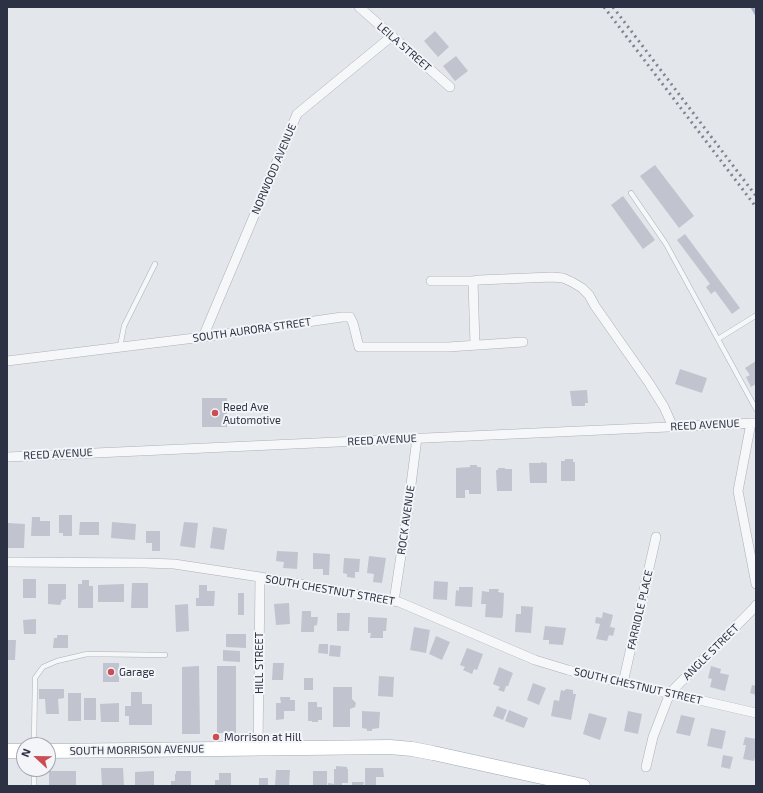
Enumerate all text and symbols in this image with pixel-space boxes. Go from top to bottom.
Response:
street label: LEILA STREET [374,20,434,74]
street label: NORWOOD AVENUE [249,122,299,216]
street label: SOUTH AURORA STREET [192,315,312,345]
place label: Reed Ave Automotive [223,400,281,426]
marker: Reed Ave Automotive [210,408,220,418]
street label: REED AVENUE [670,417,740,433]
street label: REED AVENUE [347,432,417,448]
street label: REED AVENUE [23,446,93,462]
street label: ROCK AVENUE [395,484,417,556]
street label: FARRIOLE PLACE [624,569,656,651]
street label: SOUTH CHESTNUT STREET [264,572,396,608]
street label: ANGLE STREET [680,621,742,683]
street label: HILL STREET [252,632,266,694]
place label: Garage [119,665,154,679]
street label: SOUTH CHESTNUT STREET [573,665,703,707]
marker: Garage [106,667,116,677]
place label: Morrison at Hill [224,730,301,744]
marker: Morrison at Hill [211,732,221,742]
north arrow [16,737,56,777]
street label: SOUTH MORRISON AVENUE [69,742,205,758]
text: N [18,747,33,759]

